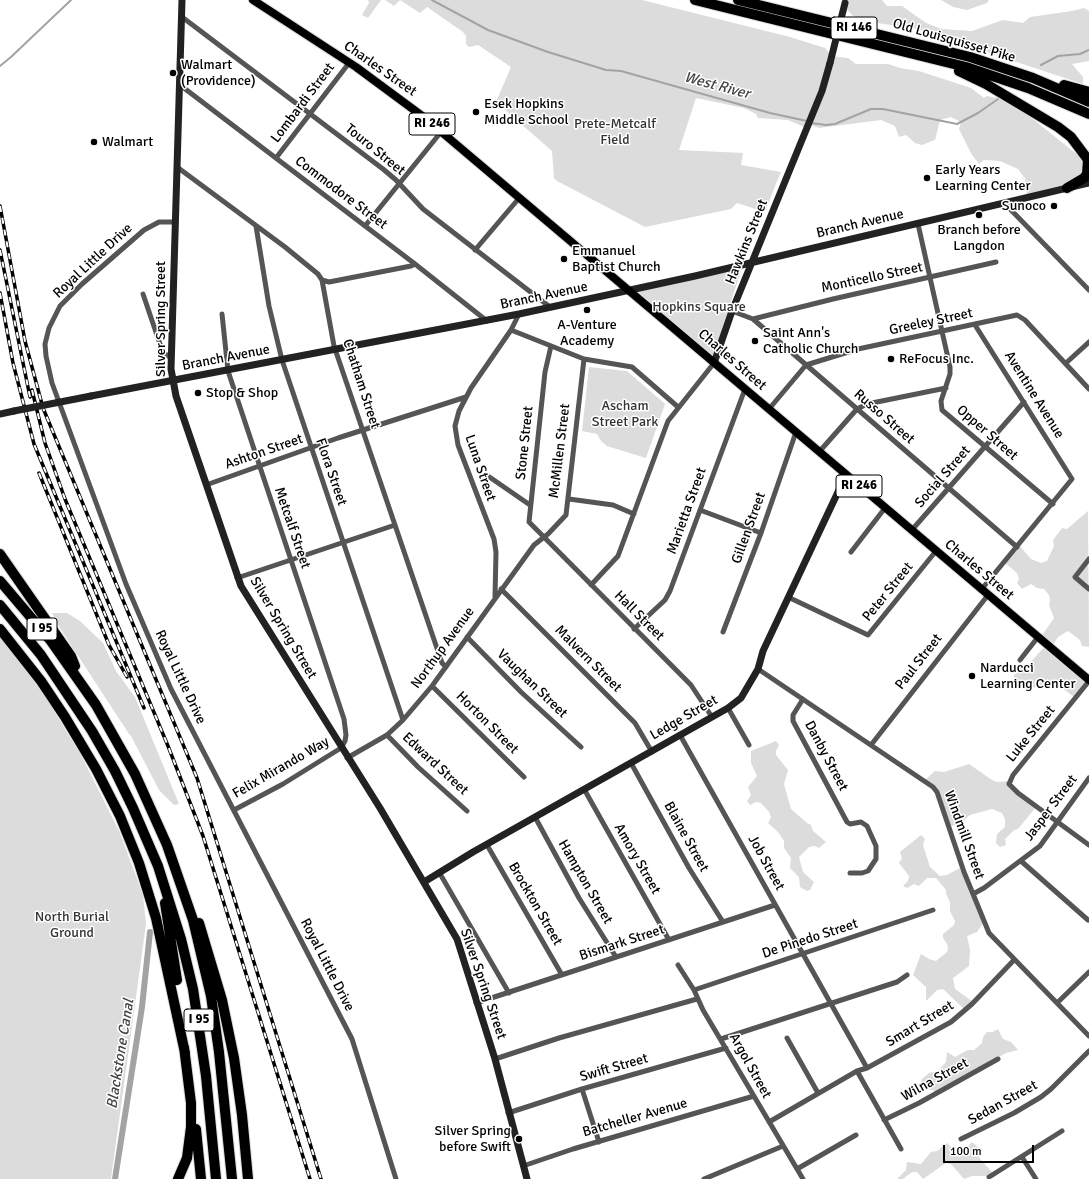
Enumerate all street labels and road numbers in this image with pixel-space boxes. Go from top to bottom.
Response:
street label: Old Louisquisset Pike [891,15,1017,67]
road number: RI 146 [831,17,877,39]
street label: Charles Street [340,38,420,100]
street label: Lombardi Street [268,60,338,146]
road number: RI 246 [409,113,455,135]
street label: Touro Street [342,121,408,179]
street label: Commodore Street [291,153,391,233]
street label: Hawkins Street [722,197,772,287]
street label: Branch Avenue [815,206,905,242]
street label: Royal Little Drive [50,220,136,302]
street label: Monticello Street [820,259,924,297]
street label: Silver Spring Street [153,261,169,377]
street label: Branch Avenue [499,279,589,313]
street label: Greeley Street [888,305,974,339]
street label: Charles Street [694,326,770,394]
street label: Chatham Street [339,337,383,431]
street label: Branch Avenue [181,341,271,375]
street label: Aventine Avenue [1001,348,1067,442]
street label: Russo Street [850,386,918,448]
street label: Opper Street [953,402,1021,464]
street label: McMillen Street [546,403,574,499]
street label: Stone Street [513,405,537,481]
street label: Ashton Street [223,431,305,473]
street label: Luna Street [461,433,499,503]
street label: Flora Street [312,436,350,508]
street label: Social Street [912,443,974,511]
street label: Marietta Street [664,465,710,557]
road number: RI 246 [836,475,882,497]
street label: Metcalf Street [270,485,314,571]
street label: Gillen Street [728,490,770,566]
street label: Charles Street [941,536,1017,604]
street label: Peter Street [859,559,917,625]
street label: Silver Spring Street [246,574,320,682]
street label: Hall Street [610,587,668,645]
street label: Northup Avenue [408,604,478,692]
road number: I 95 [27,618,57,640]
street label: Malvern Street [551,622,625,696]
street label: Royal Little Drive [151,627,209,727]
street label: Paul Street [892,631,946,693]
street label: Vaughan Street [493,646,571,722]
street label: Horton Street [452,688,522,758]
street label: Ledge Street [647,692,721,744]
street label: Luke Street [1003,702,1059,766]
street label: Danby Street [800,718,852,794]
street label: Edward Street [398,729,472,799]
street label: Felix Mirando Way [230,734,332,802]
street label: Jasper Street [1021,772,1081,844]
street label: Windmill Street [940,788,988,882]
street label: Blaine Street [660,799,712,875]
street label: Amory Street [610,821,664,897]
street label: Job Street [744,832,788,894]
street label: Hampton Street [554,837,616,927]
street label: Brockton Street [504,859,566,949]
street label: Royal Little Drive [296,916,358,1014]
street label: De Pinedo Street [760,916,860,962]
street label: Bismark Street [577,921,667,965]
street label: Silver Spring Street [456,926,510,1042]
street label: Smart Street [883,997,957,1051]
road number: I 95 [184,1009,214,1031]
street label: Argol Street [725,1030,775,1102]
street label: Swift Street [578,1050,650,1086]
street label: Wilna Street [899,1055,971,1105]
street label: Sedan Street [965,1077,1041,1129]
street label: Batcheller Avenue [581,1095,689,1141]

